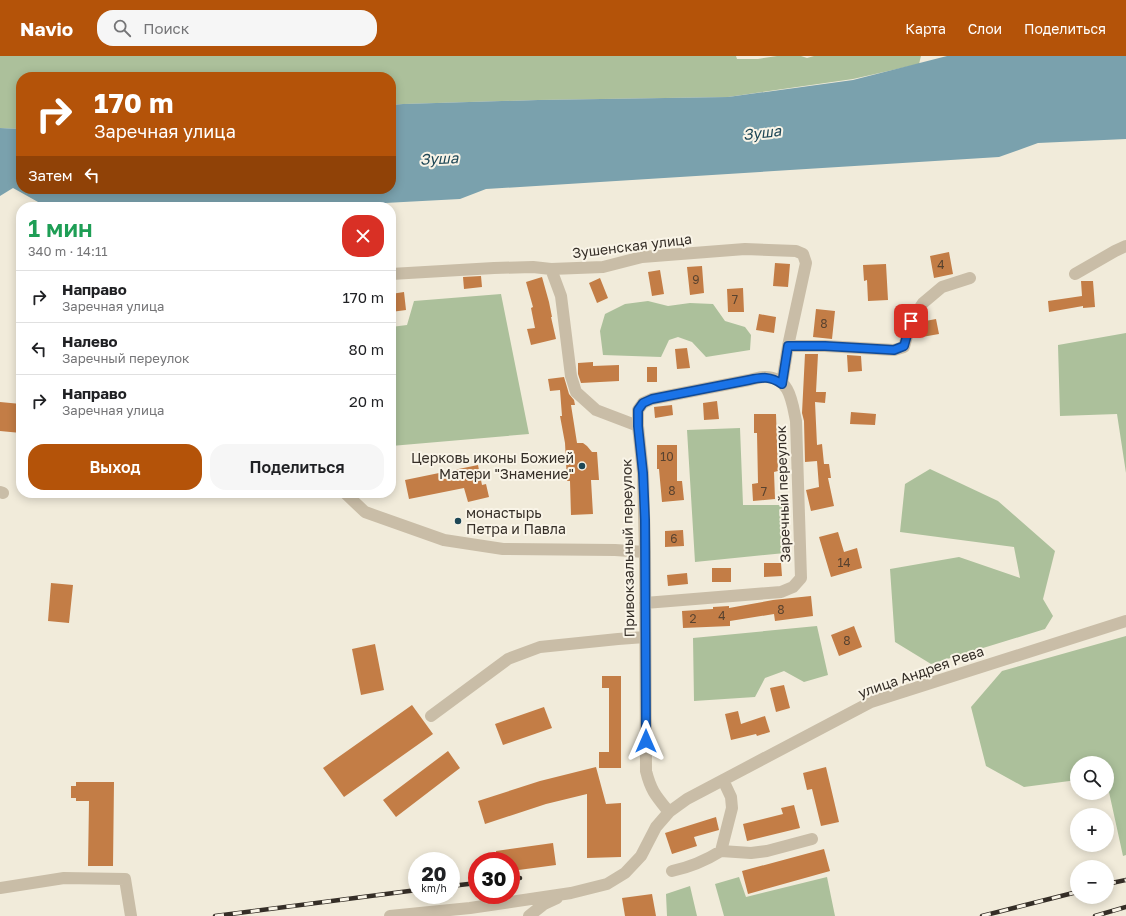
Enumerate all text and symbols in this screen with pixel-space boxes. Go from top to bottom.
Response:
search box [97,10,377,46]
text: Navio [20,17,73,40]
icon: search [111,17,133,39]
text: Поиск [143,19,189,37]
text: Карта [905,20,946,37]
text: Слои [968,20,1002,37]
text: Поделиться [1024,20,1106,37]
text: 170 m [94,86,173,119]
icon: right [28,88,80,140]
text: Заречная улица [94,120,236,142]
water label: Зуша [742,121,783,144]
water label: Зуша [419,148,459,169]
icon: left [81,164,103,186]
text: Затем [28,166,73,184]
text: 1 мин [28,213,93,242]
button: close [342,215,384,257]
street label: Зушенская улица [571,230,693,261]
text: 340 m · 14:11 [28,243,108,259]
house number: 4 [937,257,945,272]
house number: 9 [692,272,700,287]
text: Направо [62,280,127,298]
icon: right [28,286,50,308]
text: 170 m [342,288,384,306]
house number: 7 [732,292,738,307]
text: Заречная улица [62,298,164,314]
pin [894,304,928,338]
icon: arrive [900,310,922,332]
house number: 8 [820,316,828,331]
text: Налево [62,332,118,350]
icon: left [28,338,50,360]
text: 80 m [349,340,384,358]
text: Заречный переулок [62,350,190,366]
text: Направо [62,384,127,402]
icon: right [28,390,50,412]
text: 20 m [349,392,384,410]
text: Заречная улица [62,402,164,418]
street label: Заречный переулок [772,425,793,563]
button: Выход [28,444,202,490]
button: Поделиться [210,444,384,490]
place label: Церковь иконы Божией Матери "Знамение" [411,449,574,482]
house number: 10 [660,449,674,464]
street label: Привокзальный переулок [617,459,638,637]
marker: Церковь иконы Божией Матери "Знамение" [577,461,587,471]
house number: 8 [668,483,676,498]
house number: 7 [761,484,767,499]
place label: монастырь Петра и Павла [466,504,566,537]
marker: монастырь Петра и Павла [453,516,463,526]
house number: 6 [670,531,678,546]
house number: 14 [837,555,851,570]
house number: 8 [777,602,785,617]
house number: 4 [718,608,726,623]
house number: 2 [690,611,697,626]
house number: 8 [843,633,851,648]
street label: улица Андрея Рева [856,642,986,701]
position arrow [625,720,667,762]
map controls [1070,756,1114,904]
button: search [1070,756,1114,800]
button: + [1070,808,1114,852]
speed limit sign: 30 [468,852,520,904]
button: − [1070,860,1114,904]
text: 20 [421,861,447,885]
text: km/h [421,882,447,894]

